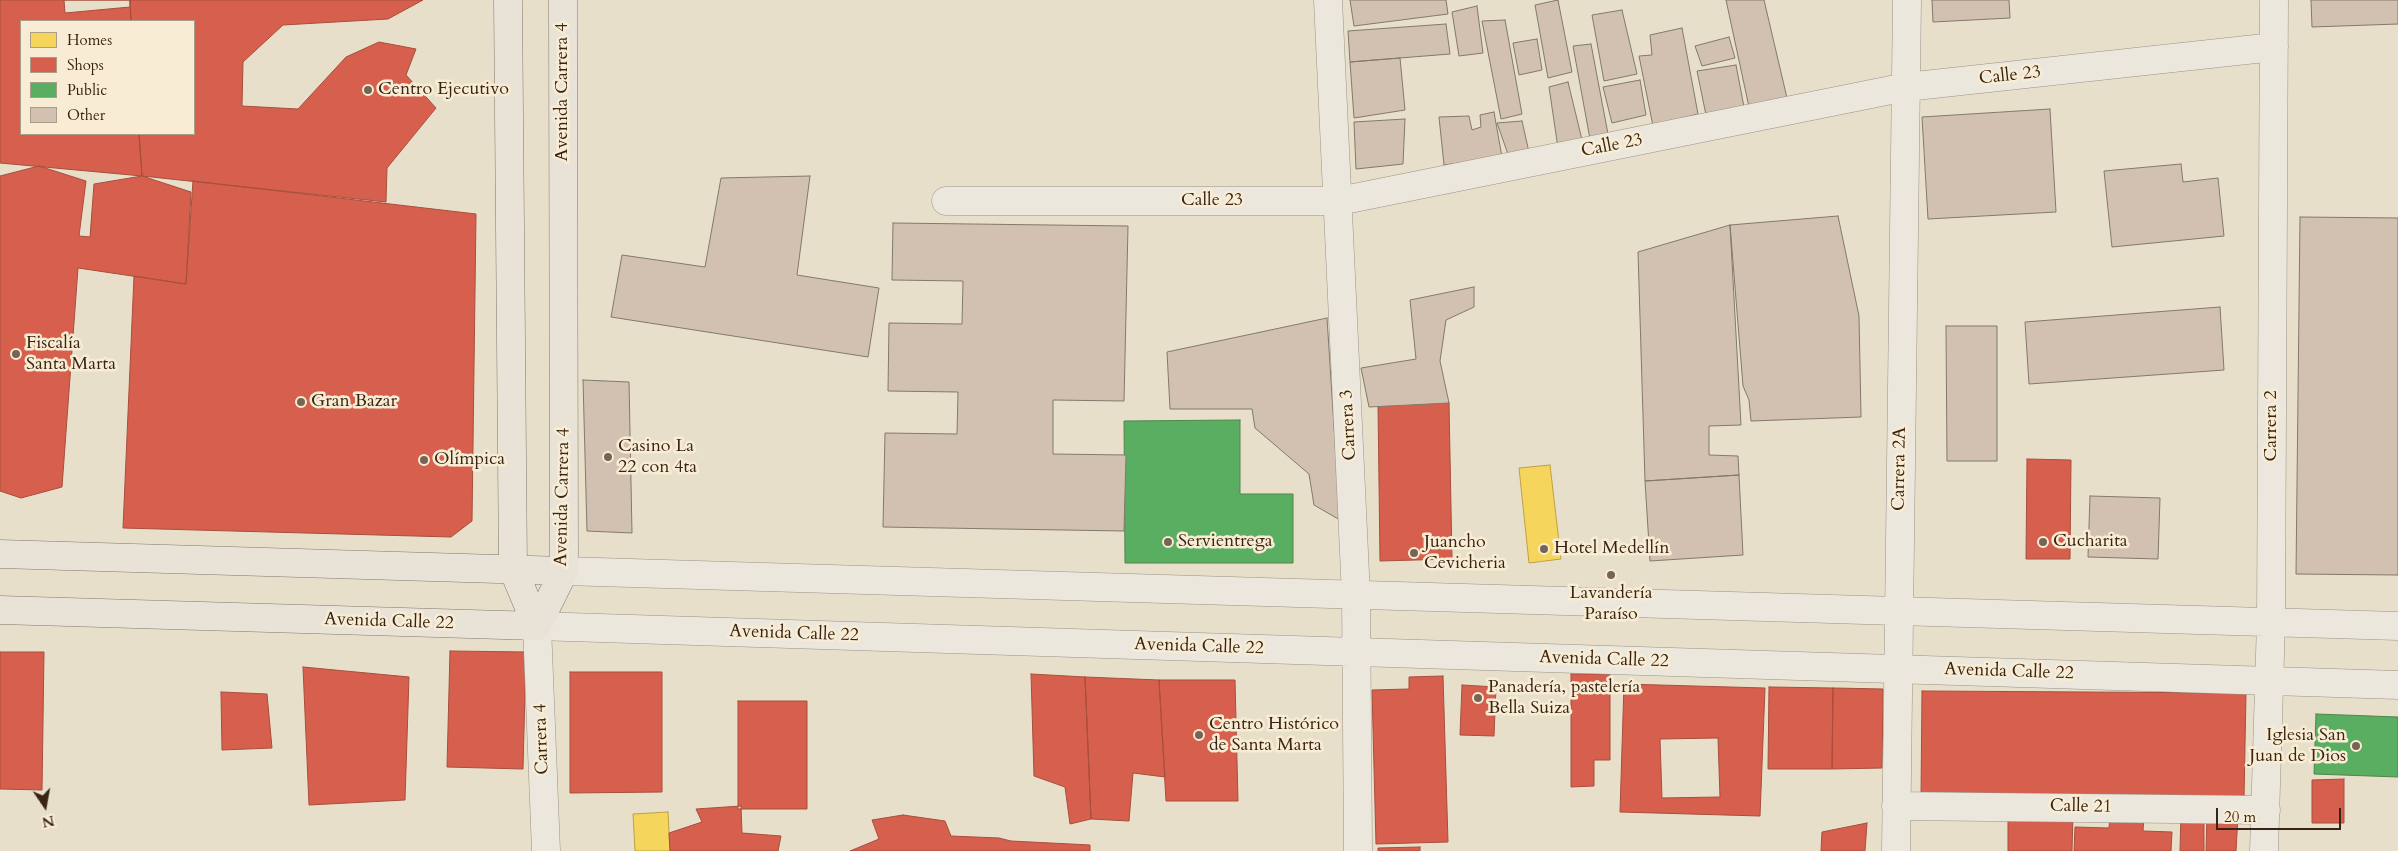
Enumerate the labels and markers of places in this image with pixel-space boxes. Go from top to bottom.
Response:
place label: Centro Ejecutivo [378,79,509,101]
marker: Centro Ejecutivo [362,84,374,96]
place label: Fiscalía Santa Marta [26,333,116,376]
marker: Fiscalía Santa Marta [10,348,22,360]
place label: Gran Bazar [311,391,397,413]
marker: Gran Bazar [295,396,307,408]
place label: Casino La 22 con 4ta [618,436,697,478]
place label: Olímpica [434,449,505,471]
marker: Casino La 22 con 4ta [602,451,614,463]
marker: Olímpica [418,454,430,466]
place label: Servientrega [1178,531,1273,553]
place label: Cucharita [2053,531,2128,553]
place label: Juancho Cevicheria [1424,532,1506,574]
marker: Servientrega [1162,536,1174,548]
marker: Cucharita [2037,536,2049,548]
place label: Hotel Medellín [1554,538,1669,560]
marker: Hotel Medellín [1538,543,1550,555]
marker: Juancho Cevicheria [1408,547,1420,559]
marker: Lavandería Paraíso [1605,569,1617,581]
place label: Lavandería Paraíso [1570,583,1652,626]
place label: Panadería, pastelería Bella Suiza [1488,677,1640,720]
marker: Panadería, pastelería Bella Suiza [1472,692,1484,704]
place label: Centro Histórico de Santa Marta [1209,714,1339,756]
place label: Iglesia San Juan de Dios [2249,725,2346,768]
marker: Centro Histórico de Santa Marta [1193,729,1205,741]
marker: Iglesia San Juan de Dios [2350,740,2362,752]

